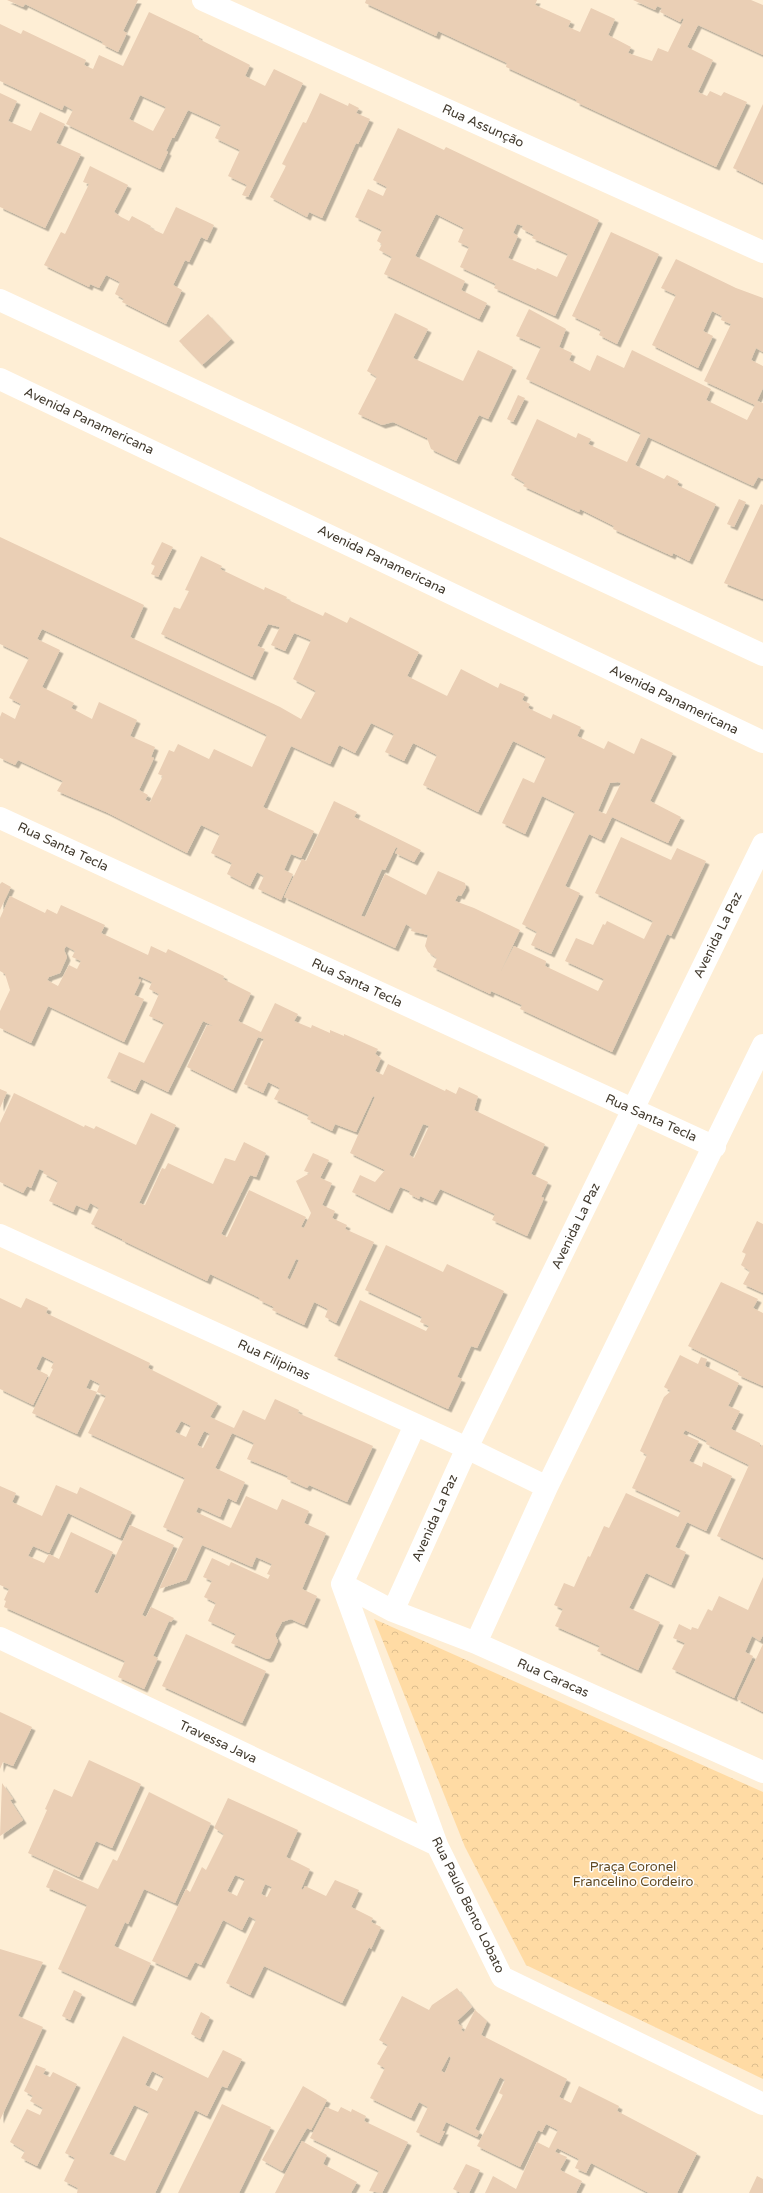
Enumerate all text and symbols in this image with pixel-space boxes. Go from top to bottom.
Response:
street label: Rua Assunção [440,101,527,151]
street label: Avenida Panamericana [22,384,156,458]
street label: Avenida Panamericana [315,522,449,598]
street label: Avenida Panamericana [607,662,741,738]
street label: Rua Santa Tecla [15,819,111,875]
street label: Avenida La Paz [690,889,746,981]
street label: Rua Santa Tecla [309,955,405,1011]
street label: Rua Santa Tecla [603,1091,699,1145]
street label: Avenida La Paz [548,1180,604,1272]
street label: Rua Filipinas [235,1336,313,1384]
street label: Avenida La Paz [409,1472,461,1564]
street label: Rua Caracas [515,1655,591,1701]
street label: Travessa Java [177,1717,259,1767]
street label: Rua Paulo Bento Lobato [428,1834,508,1976]
park label: Praça Coronel Francelino Cordeiro [573,1859,693,1890]

